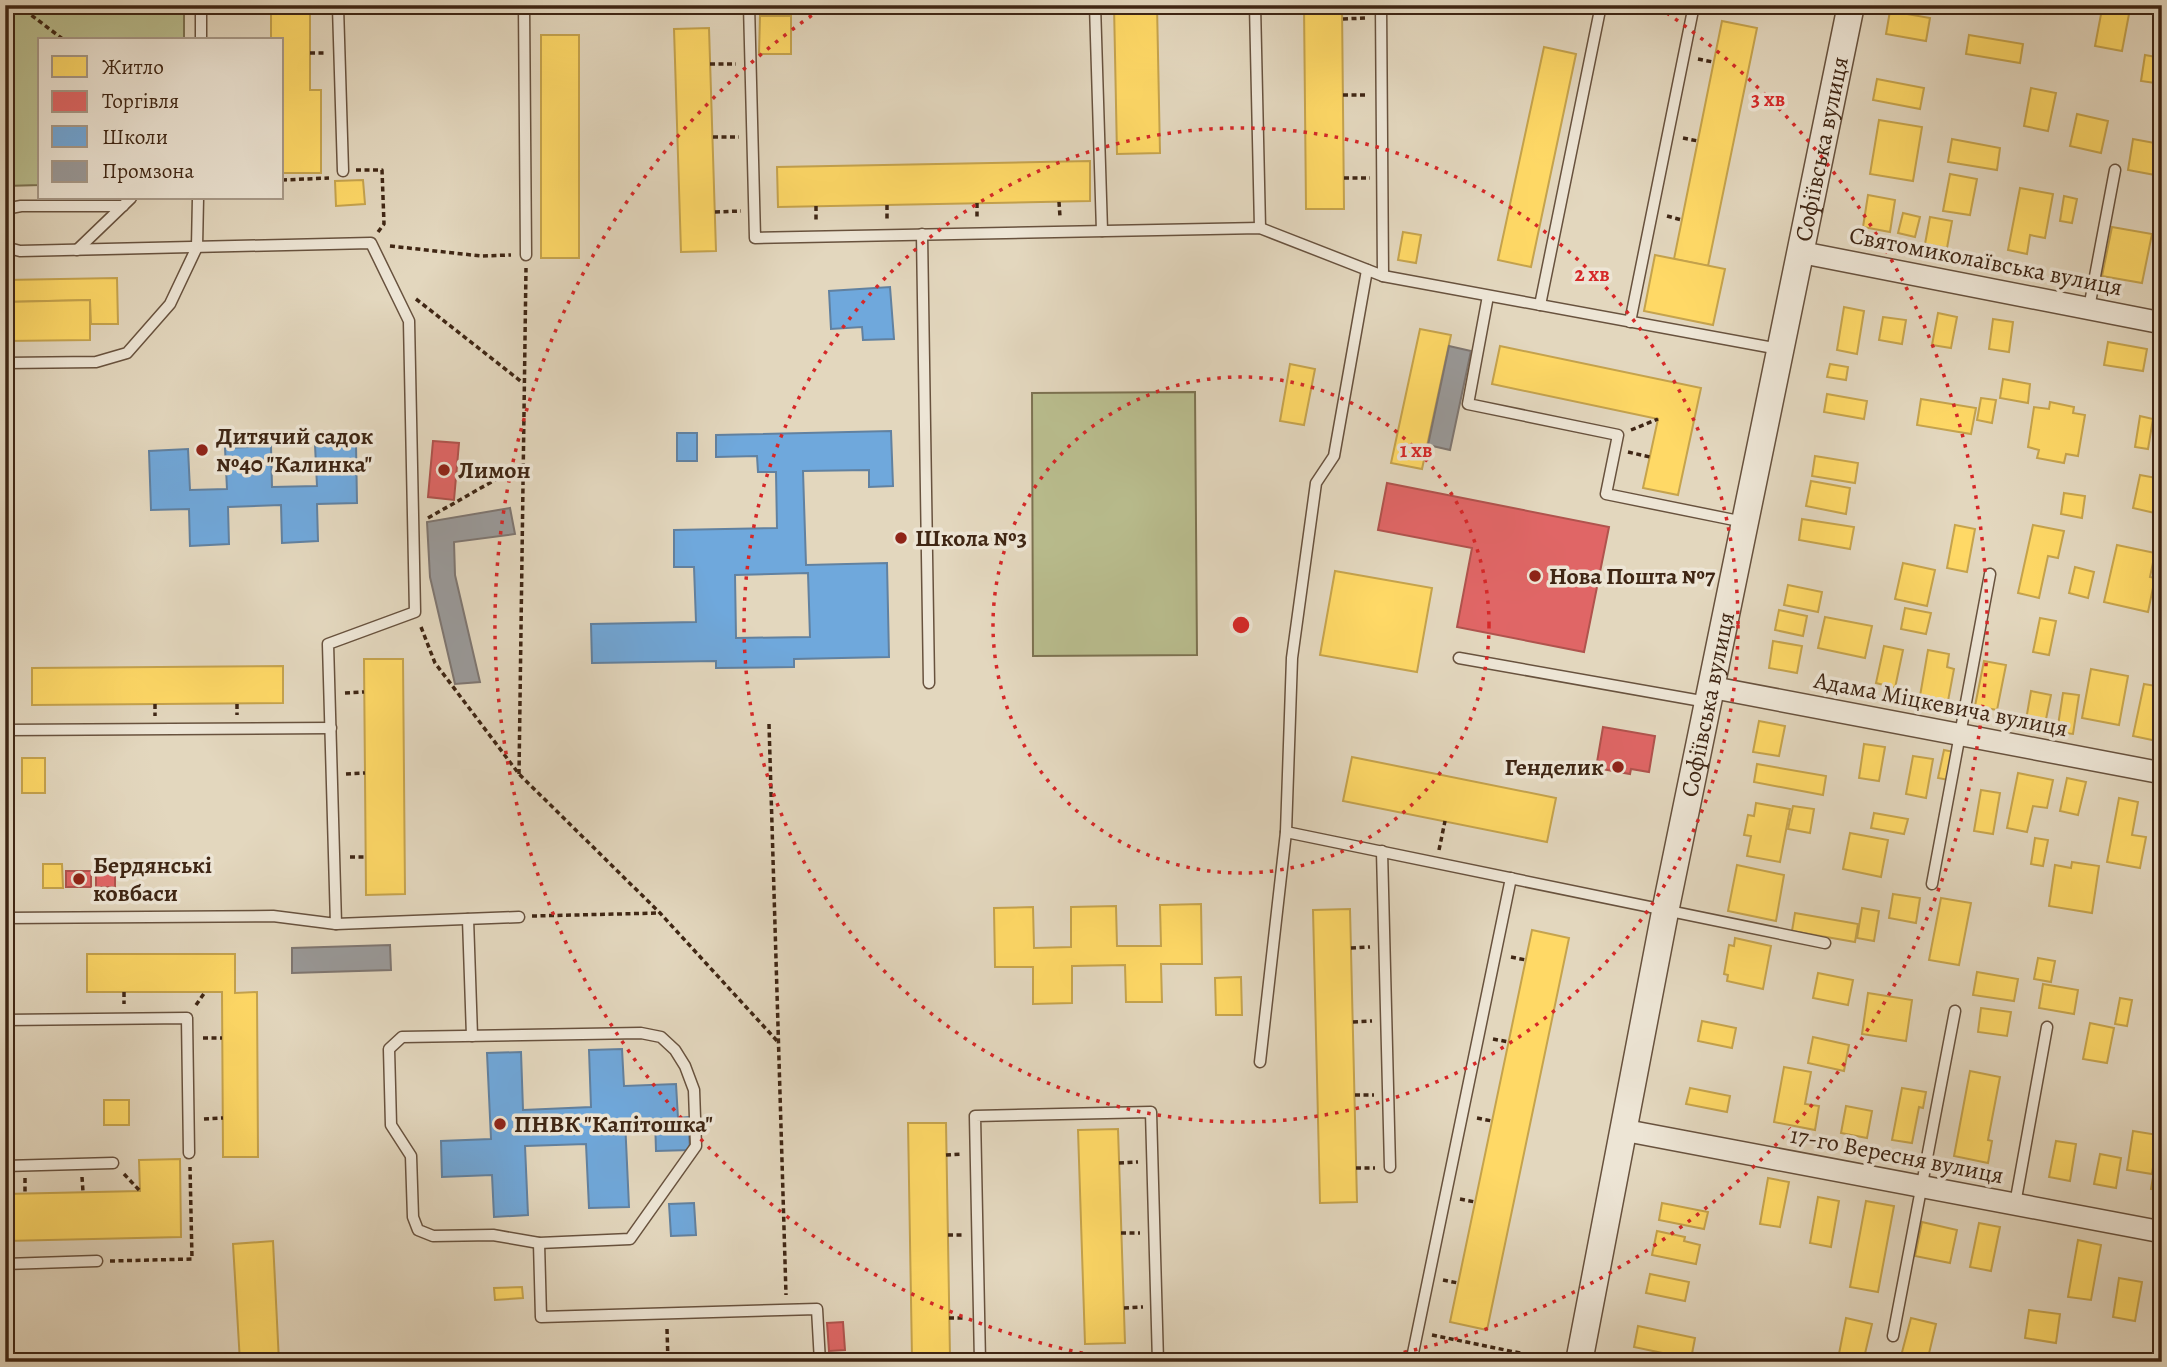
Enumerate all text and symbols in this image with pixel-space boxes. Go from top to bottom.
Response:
legend [38,38,284,200]
text: Житло [102,53,164,81]
street label: Софіївська вулиця [1787,54,1856,244]
text: 3 хв [1751,85,1785,113]
text: Торгівля [102,87,179,115]
text: Школи [102,123,168,151]
text: Промзона [102,157,195,185]
street label: Святомиколаївська вулиця [1847,219,2125,303]
text: 2 хв [1574,260,1610,288]
place label: Дитячий садок №40 "Калинка" [216,420,374,480]
text: 1 хв [1400,436,1432,464]
marker: Дитячий садок №40 "Калинка" [194,442,210,458]
place label: Лимон [458,454,531,486]
marker: Лимон [436,462,452,478]
place label: Школа №3 [915,522,1027,554]
marker: Школа №3 [893,530,909,546]
place label: Нова Пошта №7 [1549,560,1716,592]
marker: Нова Пошта №7 [1527,568,1543,584]
street label: Софіївська вулиця [1673,609,1742,800]
centre of rings [1229,613,1253,637]
street label: Адама Міцкевича вулиця [1810,664,2071,744]
place label: Генделик [1505,751,1604,783]
marker: Генделик [1610,759,1626,775]
place label: Бердянські ковбаси [93,849,212,909]
marker: Бердянські ковбаси [71,871,87,887]
place label: ПНВК "Капітошка" [514,1108,713,1140]
marker: ПНВК "Капітошка" [492,1116,508,1132]
street label: 17-го Вересня вулиця [1788,1119,2006,1191]

